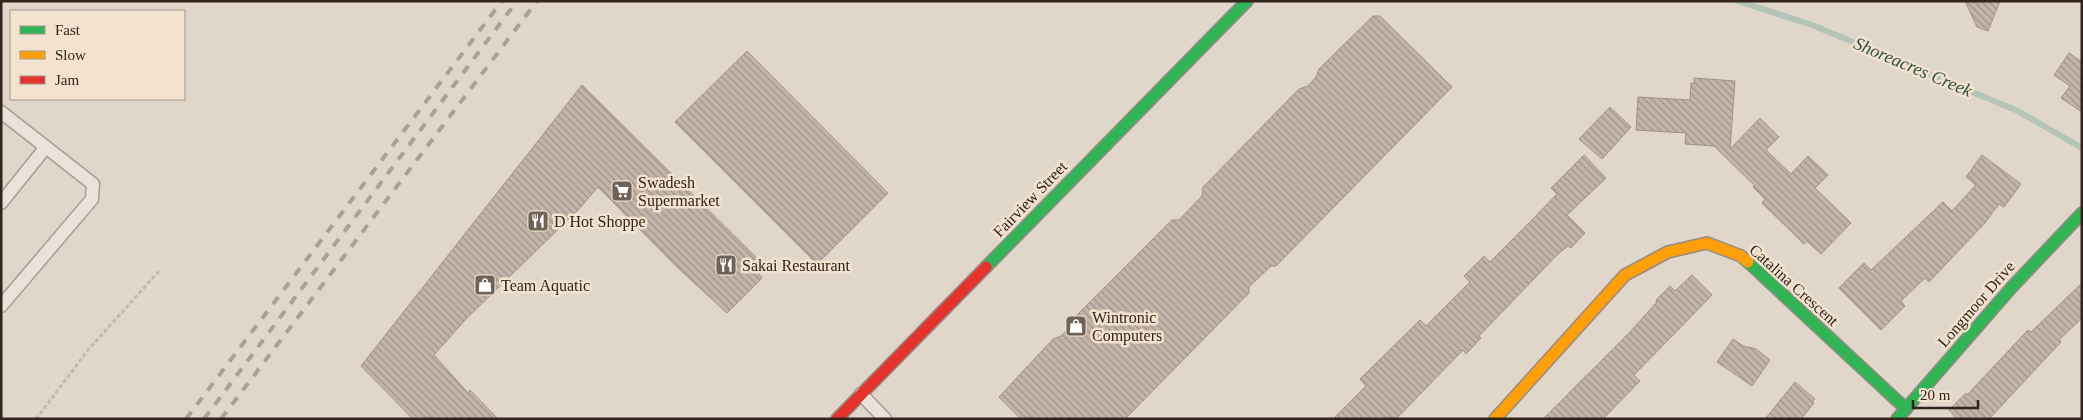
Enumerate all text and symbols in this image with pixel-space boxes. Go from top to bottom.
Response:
legend [10,10,185,100]
text: Fast [55,22,81,38]
water label: Shoreacres Creek [1851,33,1976,101]
text: Slow [55,47,86,63]
text: Jam [55,72,79,88]
street label: Fairview Street [990,157,1071,240]
place label: Swadesh Supermarket [638,174,720,210]
supermarket icon: Swadesh Supermarket [610,179,634,203]
restaurant icon: D Hot Shoppe [526,209,550,233]
place label: D Hot Shoppe [554,213,646,231]
street label: Catalina Crescent [1746,241,1842,330]
restaurant icon: Sakai Restaurant [714,253,738,277]
place label: Sakai Restaurant [742,257,851,274]
street label: Longmoor Drive [1934,258,2019,351]
shop icon: Team Aquatic [473,273,497,297]
place label: Team Aquatic [501,277,590,295]
place label: Wintronic Computers [1092,309,1162,345]
shop icon: Wintronic Computers [1064,314,1088,338]
scale bar [1913,378,1978,410]
text: 20 m [1920,387,1951,403]

